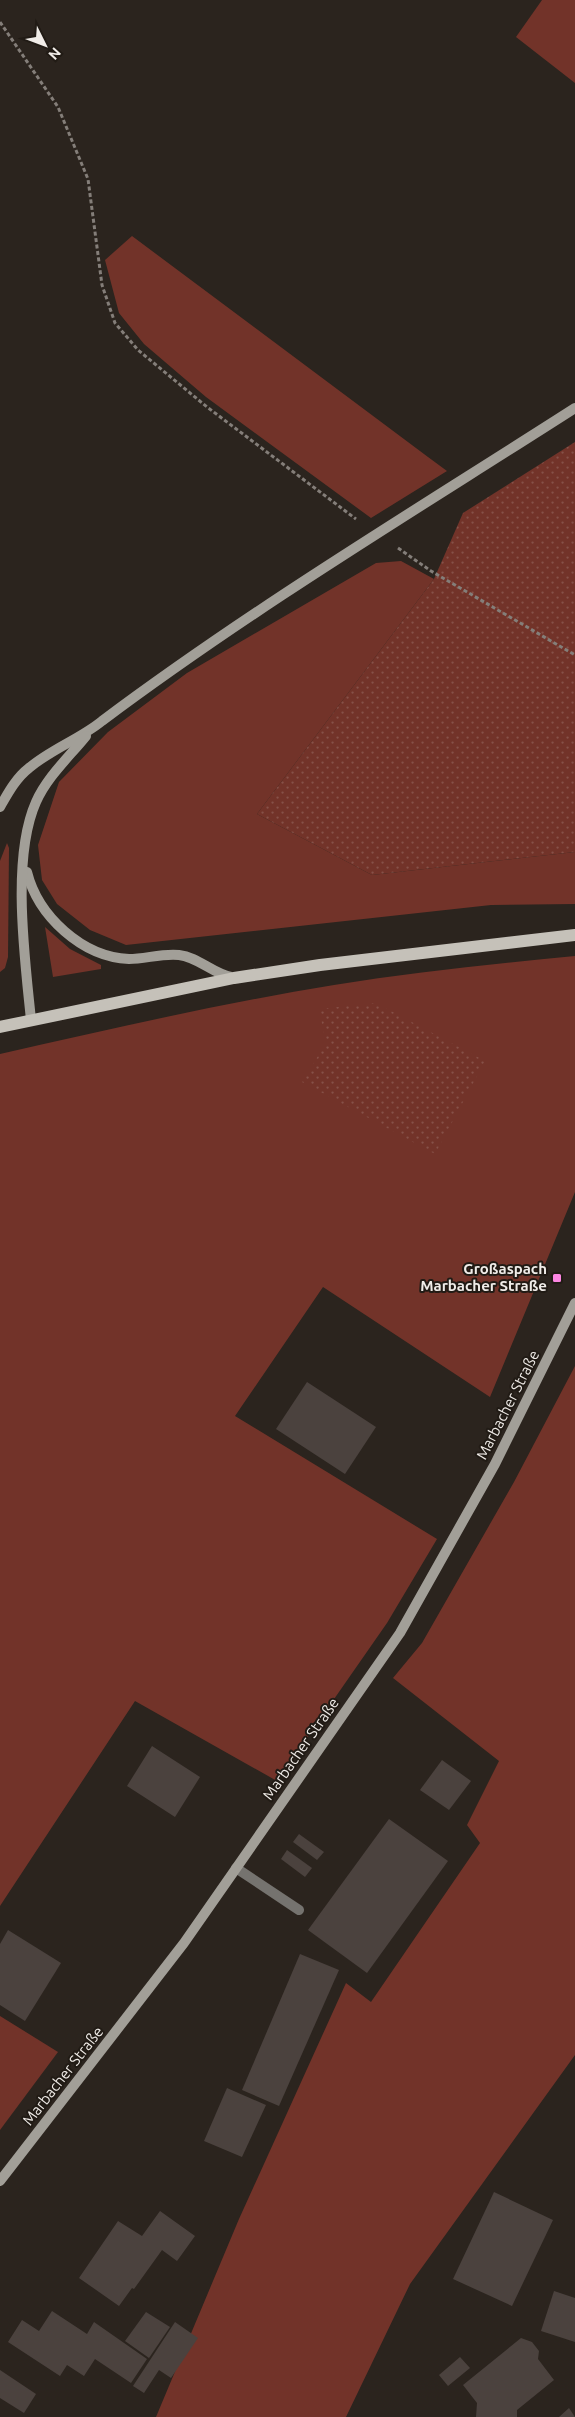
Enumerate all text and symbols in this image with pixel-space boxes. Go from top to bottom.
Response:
north arrow [20,20,70,70]
text: N [45,44,64,63]
place label: Großaspach Marbacher Straße [420,1260,547,1294]
marker: Großaspach Marbacher Straße [551,1272,563,1284]
street label: Marbacher Straße [473,1347,542,1462]
street label: Marbacher Straße [259,1695,342,1803]
street label: Marbacher Straße [19,2023,106,2128]

